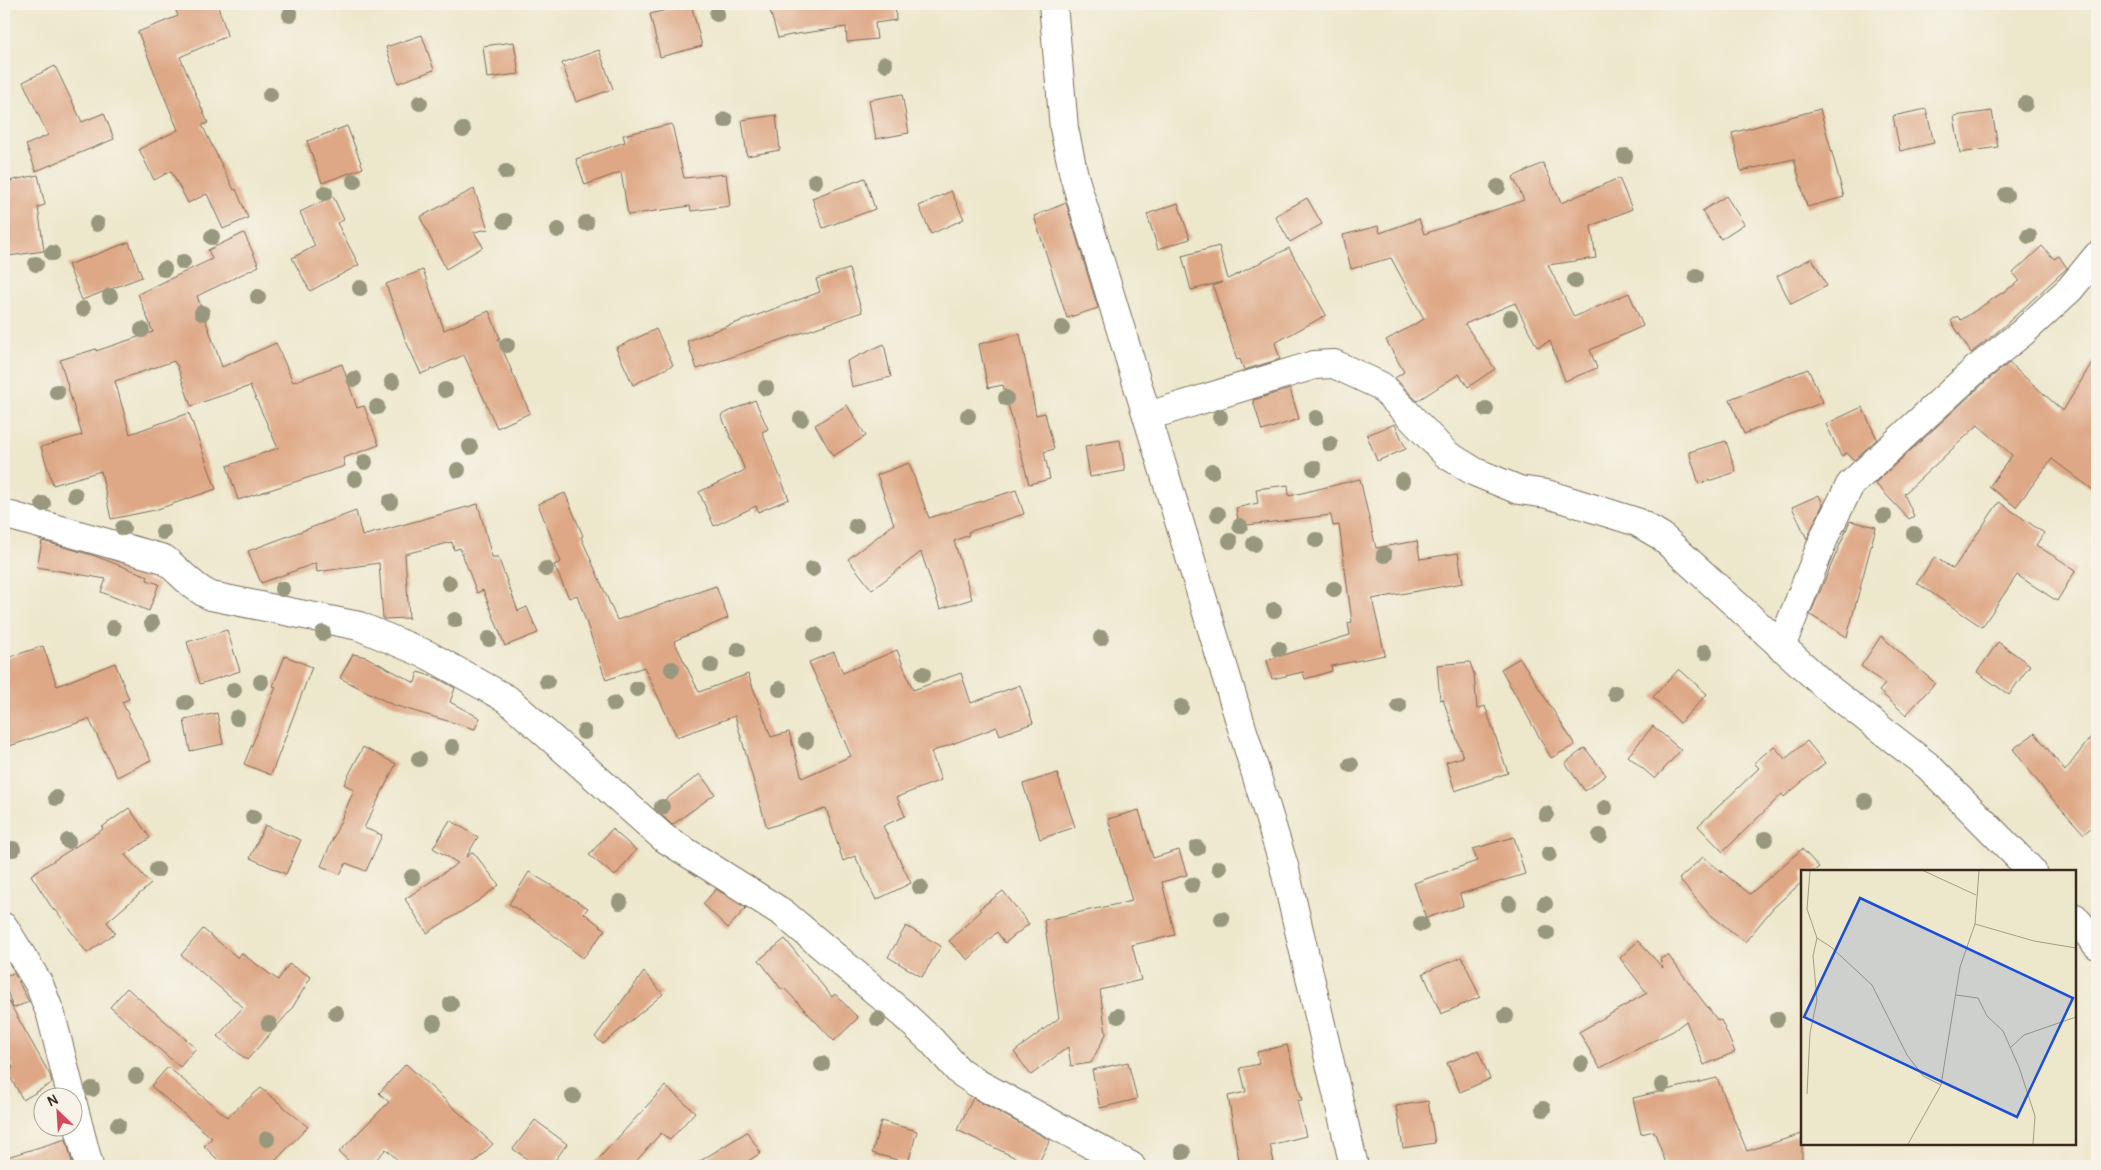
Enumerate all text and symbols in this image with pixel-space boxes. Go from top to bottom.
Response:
inset map [1801,870,2076,1145]
north arrow [32,1088,82,1138]
text: N [45,1091,61,1110]

